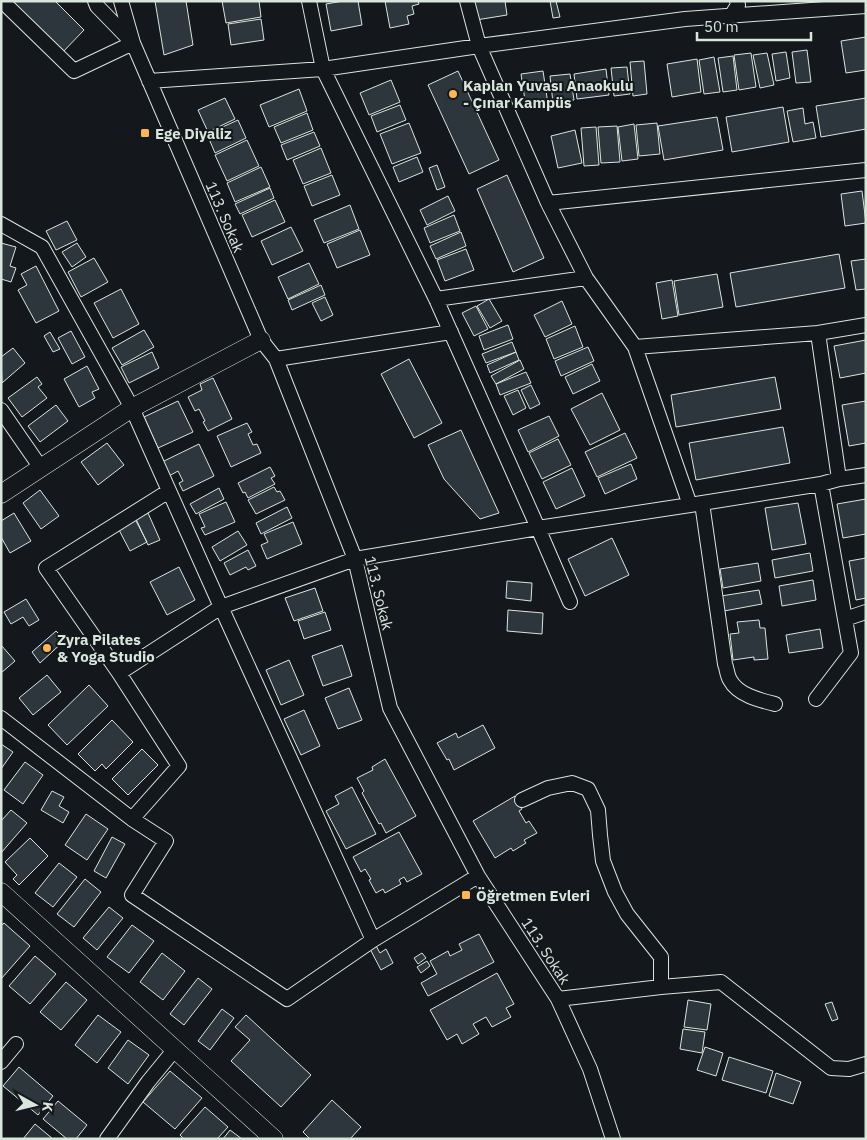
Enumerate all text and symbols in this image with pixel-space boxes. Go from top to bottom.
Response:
scale bar [697,10,811,42]
text: 50 m [704,17,739,36]
place label: Kaplan Yuvası Anaokulu - Çınar Kampüs [463,76,634,112]
marker: Kaplan Yuvası Anaokulu - Çınar Kampüs [447,88,459,100]
place label: Ege Diyaliz [155,124,232,143]
marker: Ege Diyaliz [139,127,151,139]
street label: 113. Sokak [202,179,249,256]
street label: 113. Sokak [361,554,397,632]
place label: Zyra Pilates & Yoga Studio [57,630,155,666]
marker: Zyra Pilates & Yoga Studio [41,642,53,654]
place label: Öğretmen Evleri [476,886,590,905]
marker: Öğretmen Evleri [460,889,472,901]
street label: 113. Sokak [517,914,575,988]
north arrow [10,1080,60,1130]
text: K [38,1101,57,1113]

